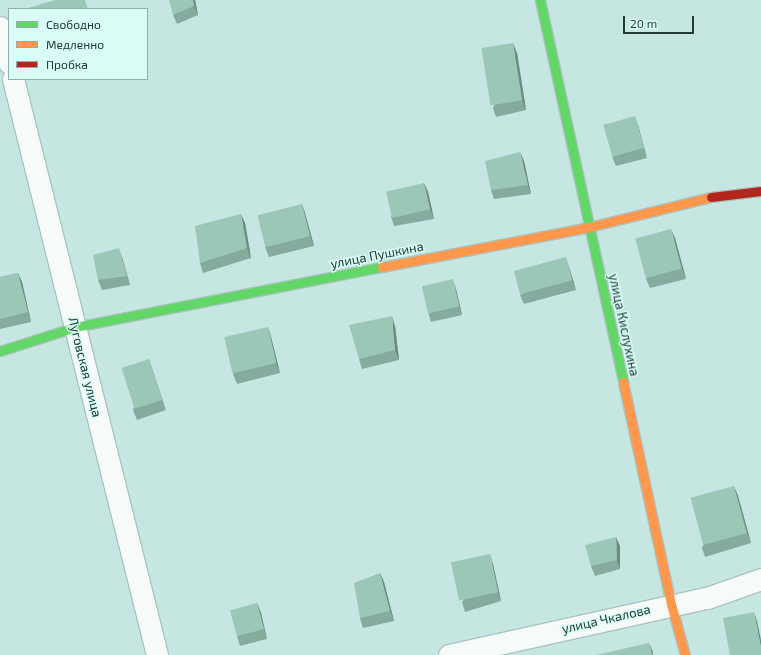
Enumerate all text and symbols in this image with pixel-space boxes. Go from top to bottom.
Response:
legend [8,8,148,80]
scale bar [625,8,696,34]
text: 20 m [630,16,657,30]
text: Свободно [46,17,101,31]
text: Медленно [46,37,104,51]
text: Пробка [46,57,88,71]
street label: улица Пушкина [329,238,425,272]
street label: улица Кислухина [606,272,642,378]
street label: Луговская улица [65,315,105,419]
street label: улица Чкалова [560,601,652,637]

